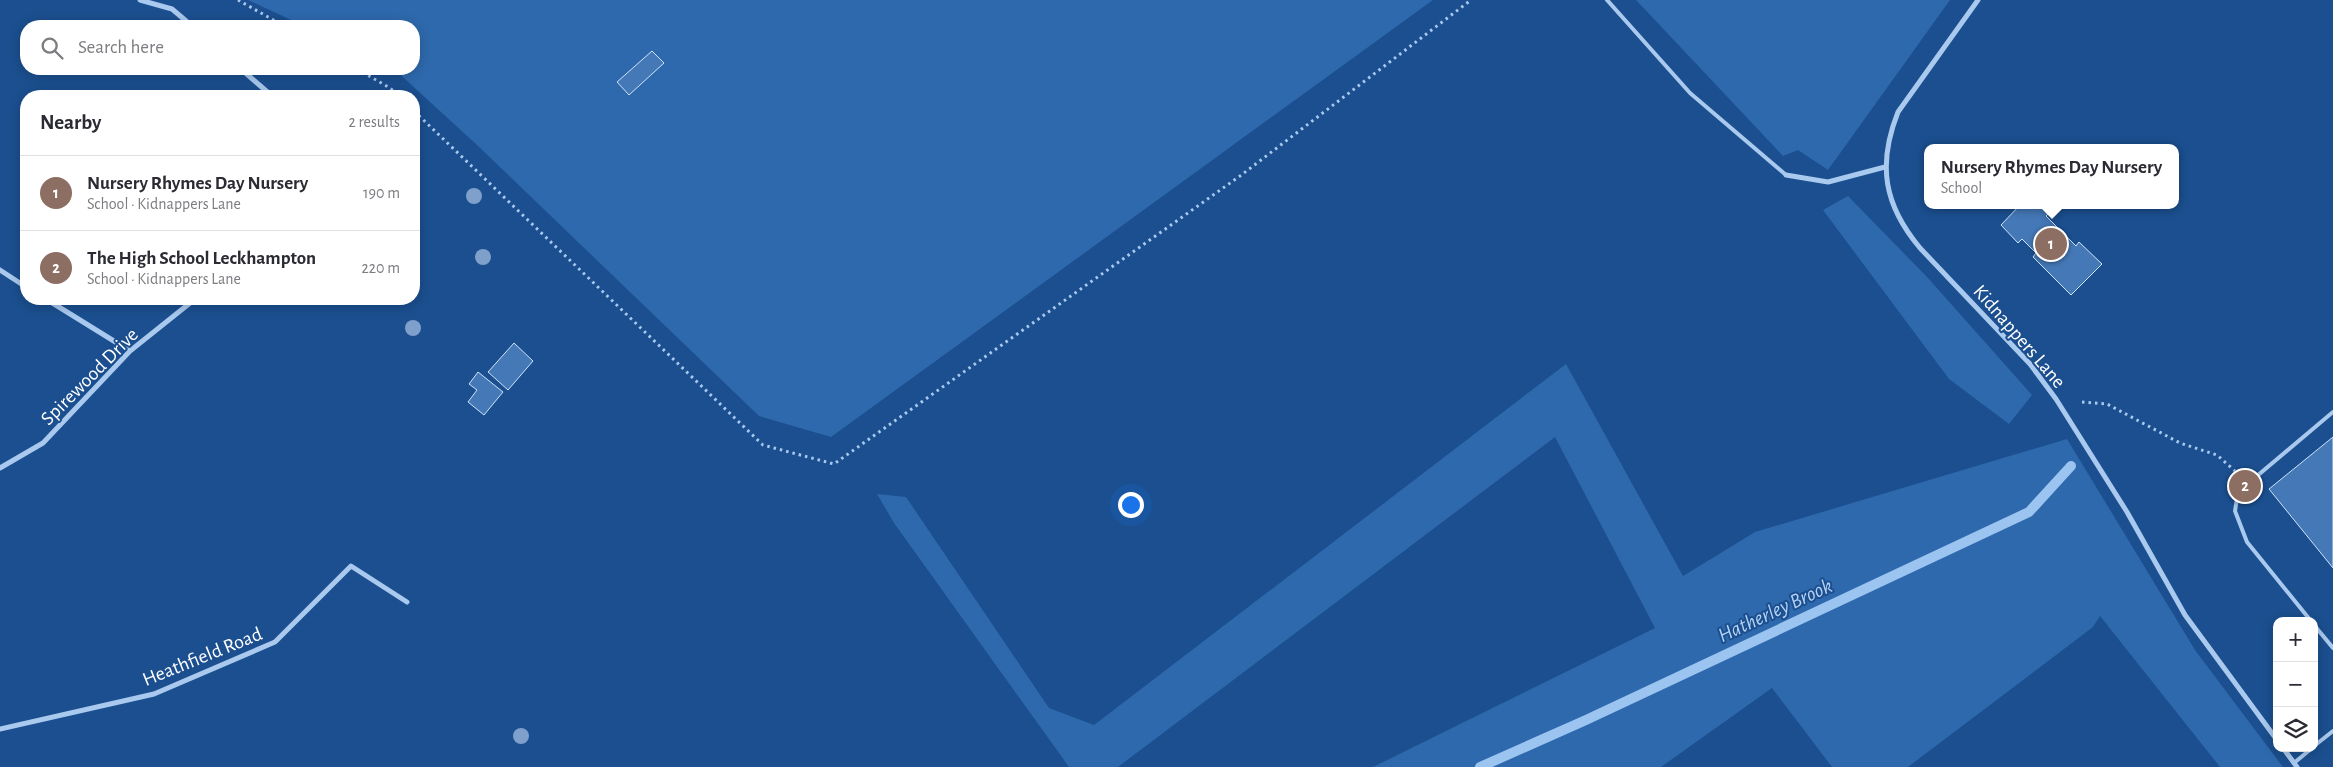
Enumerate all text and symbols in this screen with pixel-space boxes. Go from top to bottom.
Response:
search box [20,20,420,75]
icon: search [38,34,66,62]
text: Search here [78,38,164,57]
text: Nearby [40,112,101,133]
text: 2 results [348,114,400,130]
popup [1924,144,2179,209]
text: Nursery Rhymes Day Nursery [1941,158,2162,177]
text: Nursery Rhymes Day Nursery [87,174,308,193]
text: School [1941,180,1982,196]
text: 1 [53,185,59,201]
text: 190 m [363,185,400,201]
text: School · Kidnappers Lane [87,196,241,212]
pin: 1 [2035,225,2067,263]
text: The High School Leckhampton [87,249,316,268]
text: 2 [52,260,60,276]
text: 220 m [362,260,400,276]
text: School · Kidnappers Lane [87,271,241,287]
street label: Kidnappers Lane [1969,281,2069,392]
street label: Spirewood Drive [37,324,142,429]
pin: 2 [2229,467,2261,505]
your location [1118,492,1144,518]
water label: Hatherley Brook [1715,575,1836,646]
map controls [2273,617,2318,752]
button: + [2273,617,2318,662]
street label: Heathfield Road [140,624,265,690]
button: − [2273,662,2318,707]
button: layers [2273,707,2318,752]

